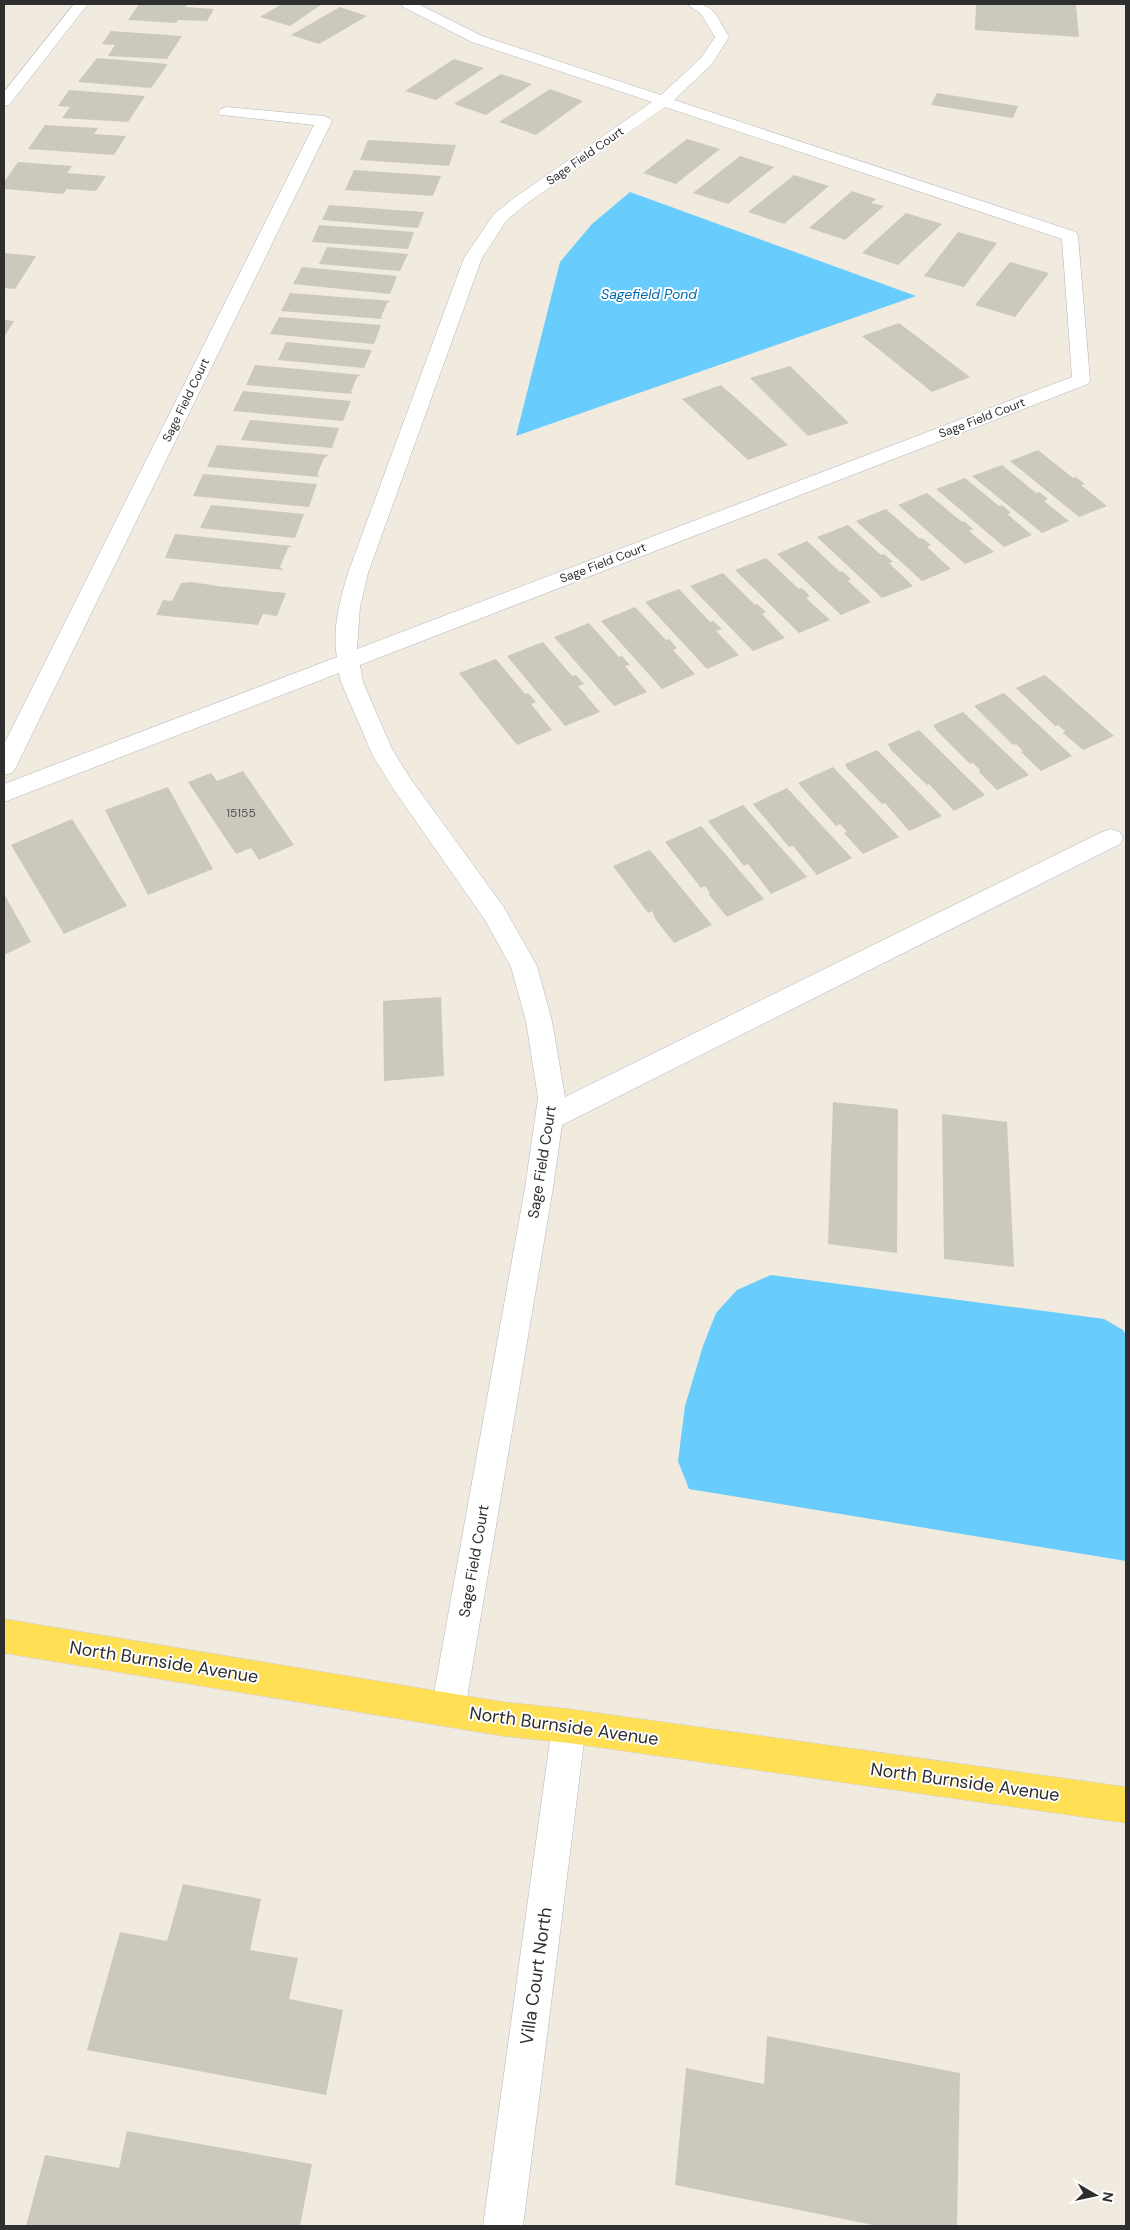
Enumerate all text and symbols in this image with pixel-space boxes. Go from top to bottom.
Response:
street label: Sage Field Court [543,123,627,189]
water label: Sagefield Pond [601,285,697,303]
street label: Sage Field Court [159,355,213,444]
street label: Sage Field Court [937,394,1028,442]
street label: Sage Field Court [558,539,649,587]
house number: 15155 [226,805,256,821]
street label: Sage Field Court [523,1104,561,1220]
street label: Sage Field Court [454,1503,494,1619]
street label: North Burnside Avenue [68,1635,260,1689]
street label: North Burnside Avenue [468,1701,660,1751]
street label: North Burnside Avenue [869,1757,1061,1807]
street label: Villa Court North [514,1906,558,2046]
north arrow [1070,2170,1120,2220]
text: N [1098,2191,1118,2203]

